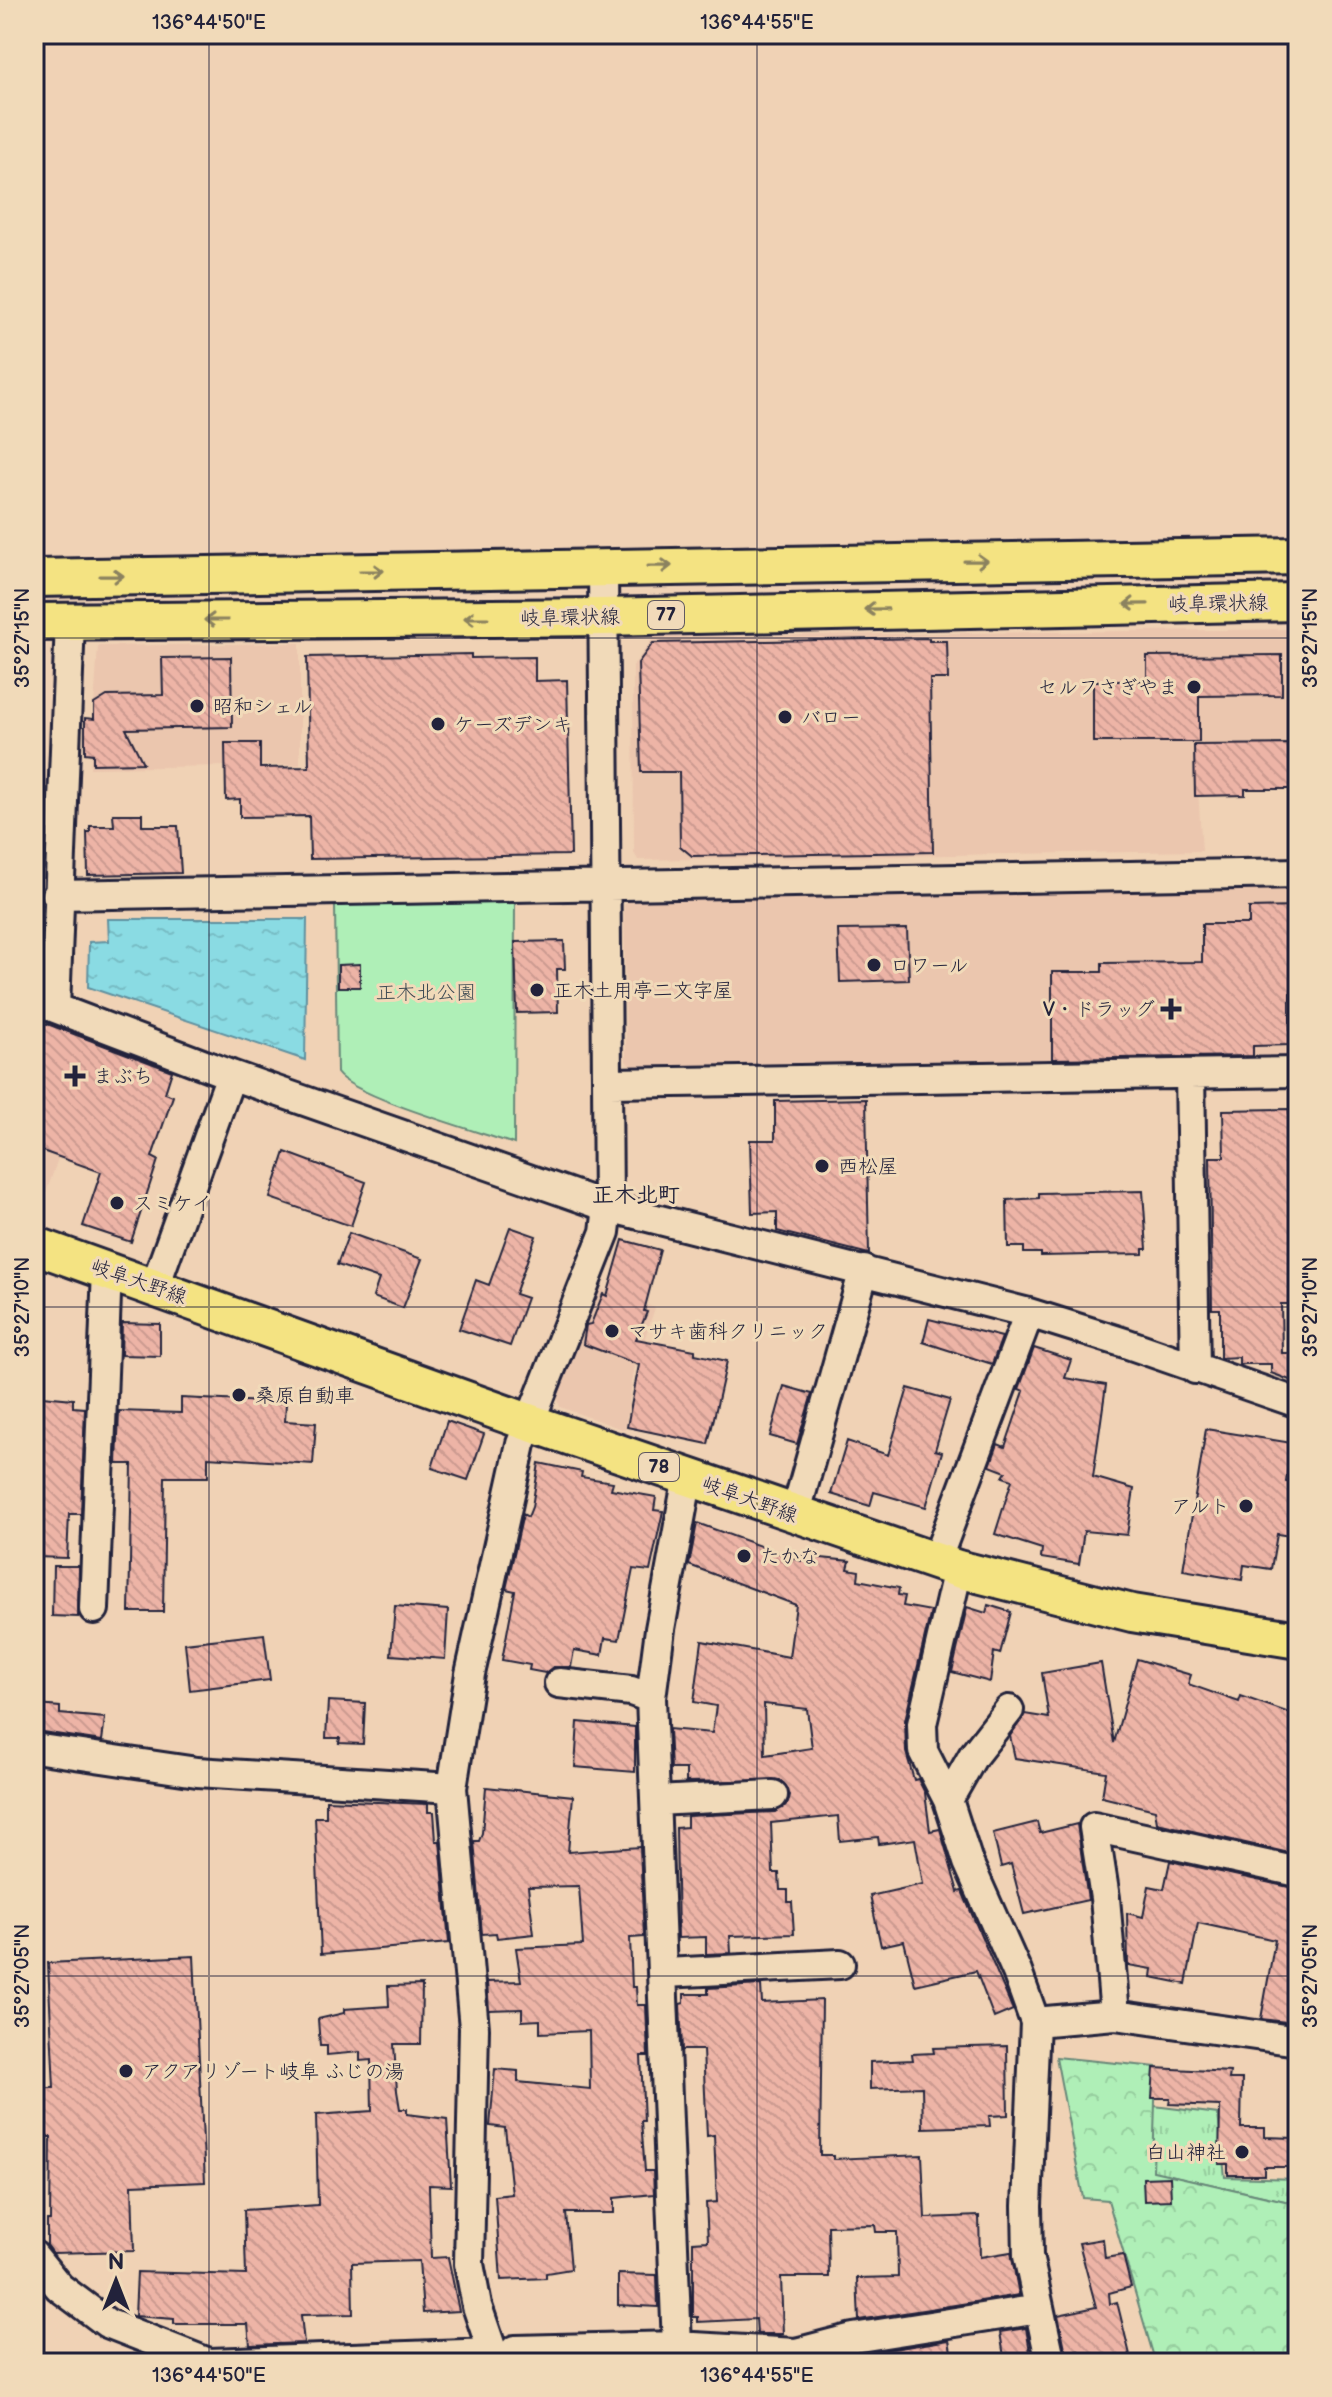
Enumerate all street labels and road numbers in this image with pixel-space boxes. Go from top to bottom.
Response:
street label: 岐阜環状線 [1168,591,1268,617]
road number: 77 [648,601,684,629]
street label: 岐阜環状線 [520,605,620,631]
street label: 岐阜大野線 [87,1254,190,1310]
road number: 78 [639,1453,679,1481]
street label: 岐阜大野線 [699,1472,801,1528]

